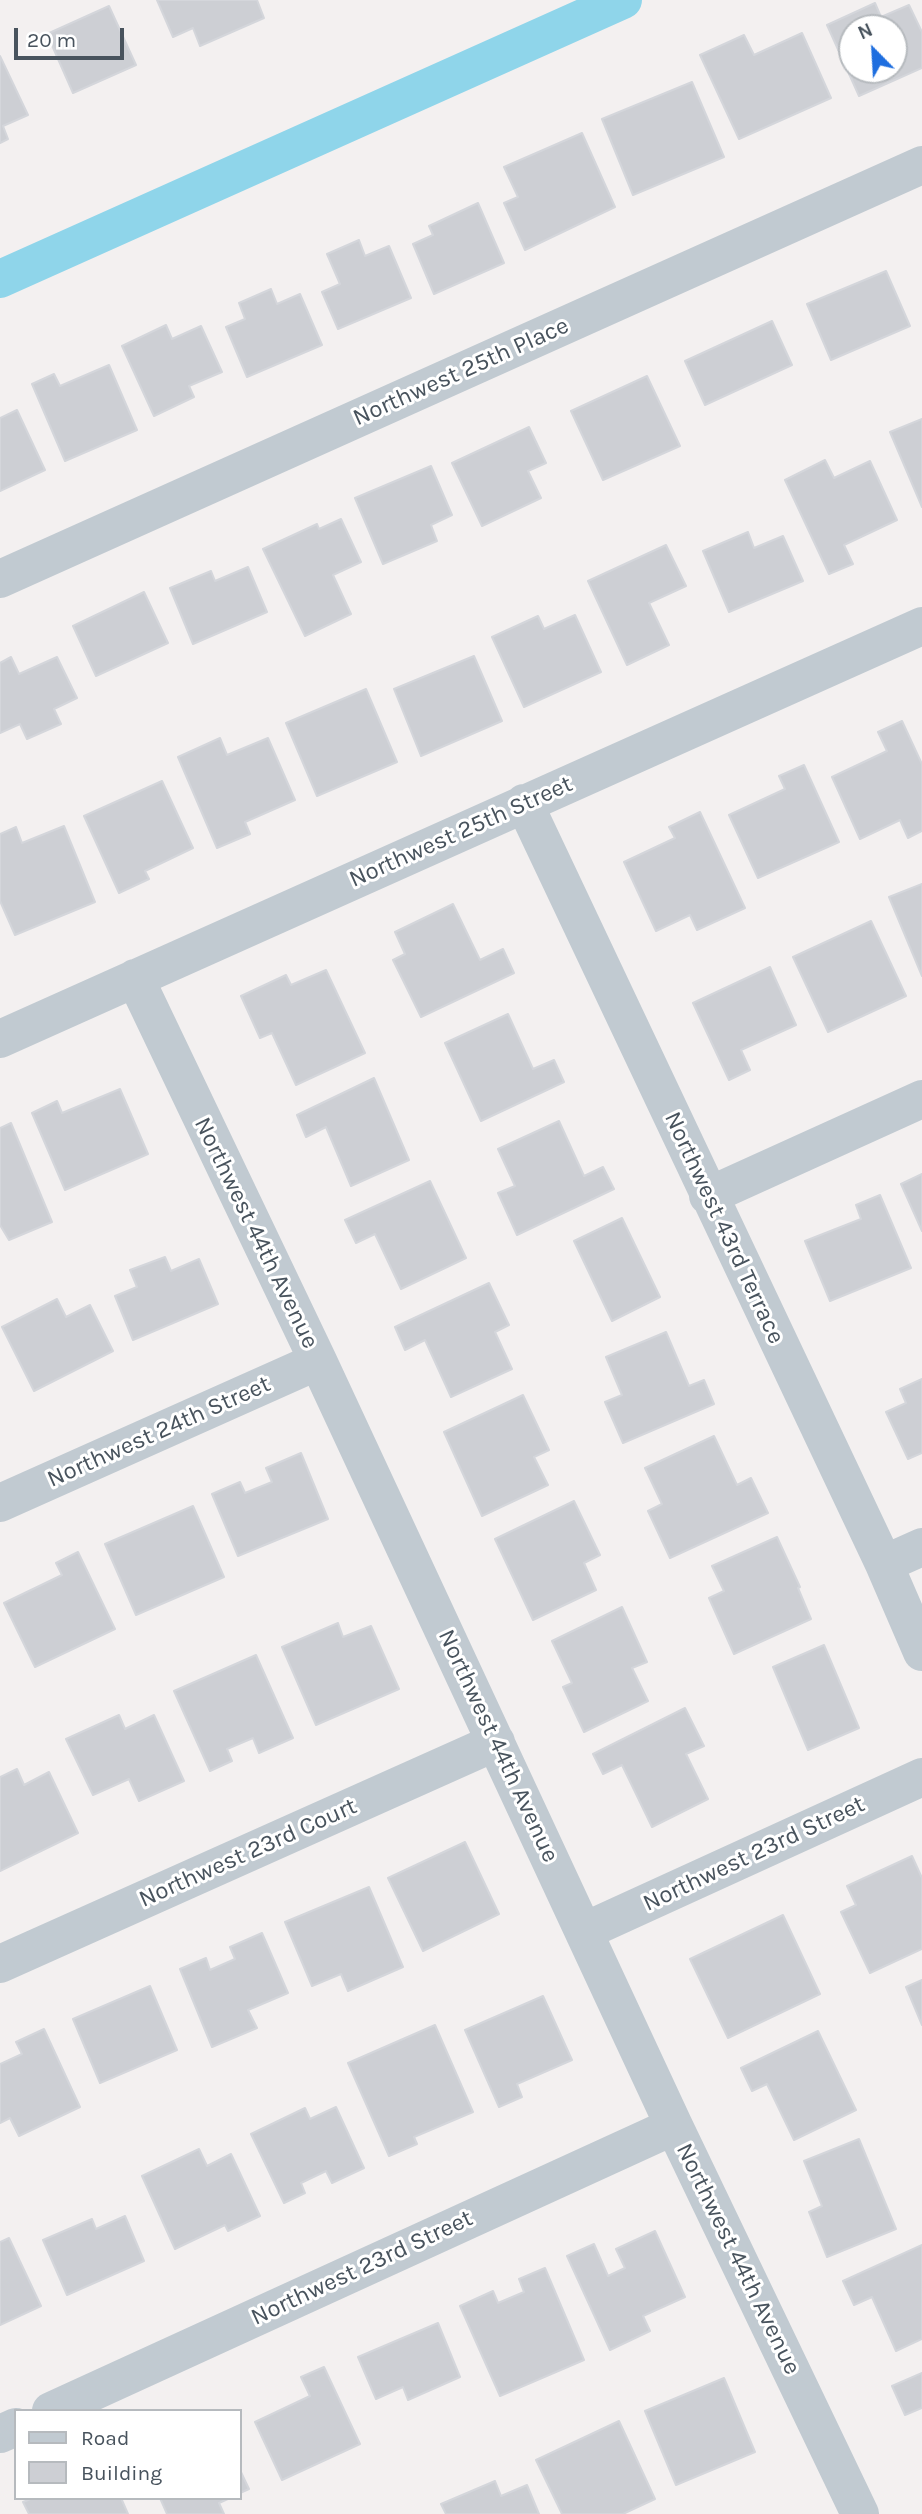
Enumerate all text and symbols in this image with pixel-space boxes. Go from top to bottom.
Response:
scale bar [18,14,128,58]
north arrow [838,14,908,84]
text: N [855,19,876,44]
text: 20 m [27,28,76,52]
street label: Northwest 25th Place [349,311,573,433]
street label: Northwest 25th Street [345,770,577,894]
street label: Northwest 43rd Terrace [658,1107,790,1349]
street label: Northwest 44th Avenue [187,1113,325,1353]
street label: Northwest 24th Street [43,1370,275,1494]
street label: Northwest 44th Avenue [431,1625,565,1867]
street label: Northwest 23rd Street [639,1790,869,1918]
street label: Northwest 23rd Court [135,1792,361,1914]
street label: Northwest 44th Avenue [669,2139,807,2379]
street label: Northwest 23rd Street [247,2204,477,2332]
legend [14,2409,242,2500]
text: Road [81,2426,129,2450]
text: Building [81,2461,162,2485]

